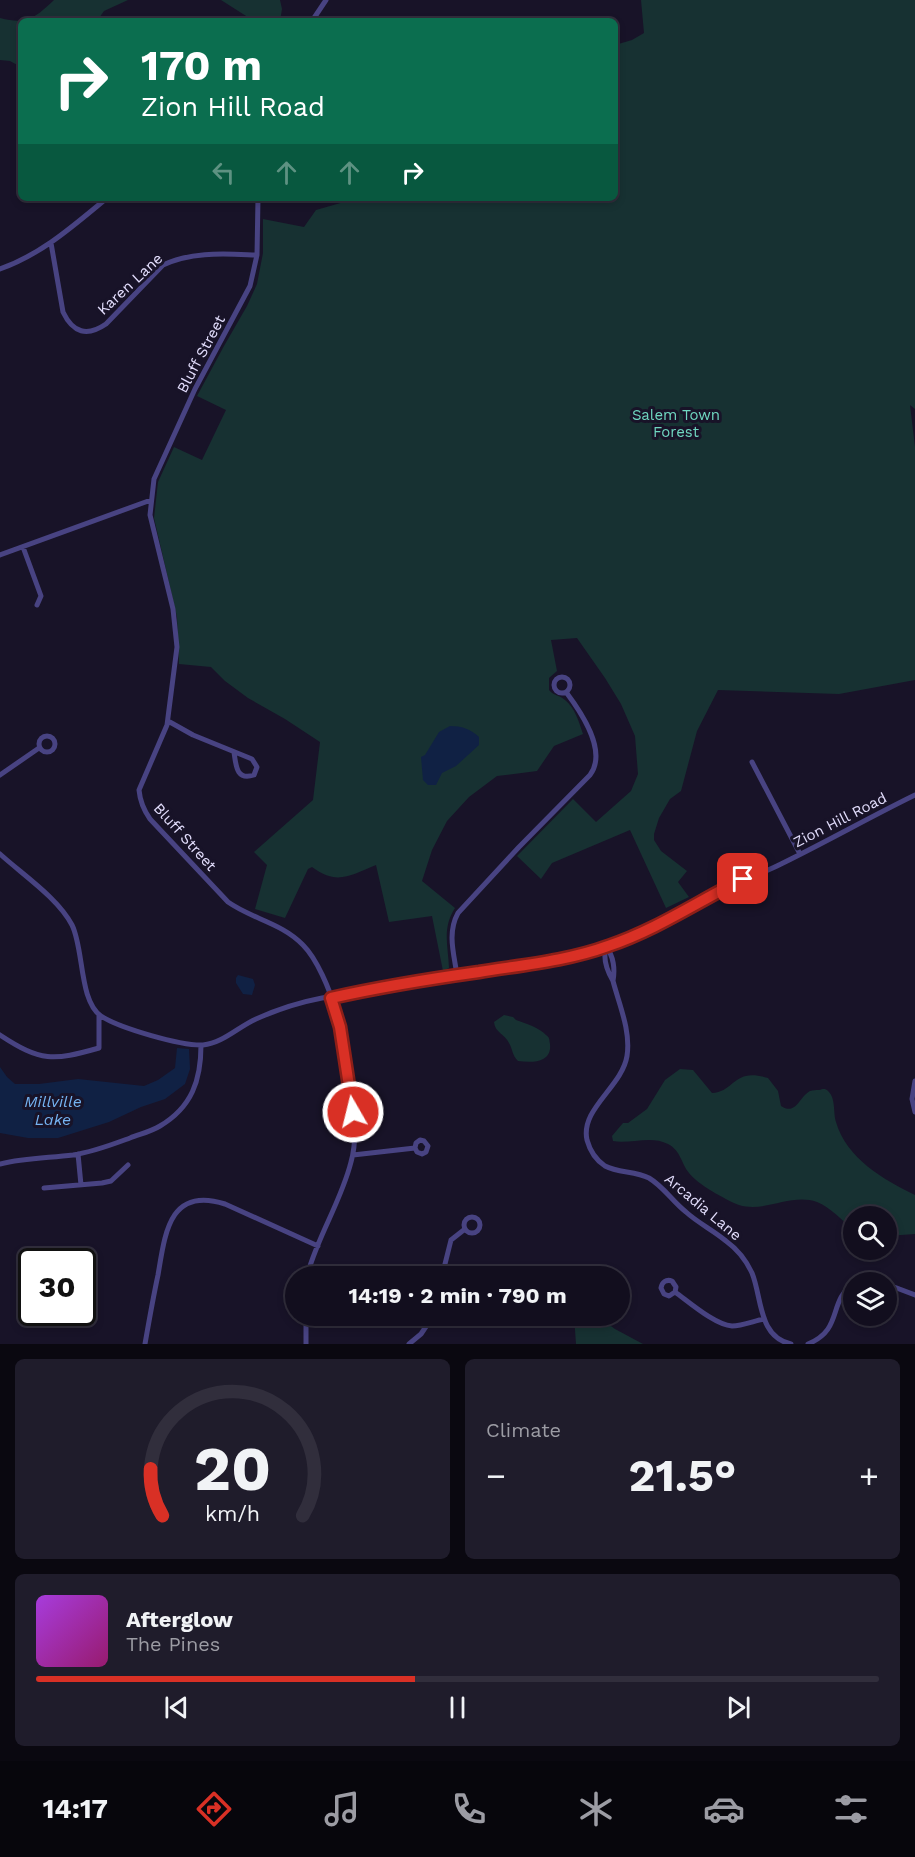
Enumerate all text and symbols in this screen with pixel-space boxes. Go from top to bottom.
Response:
text: 170 m [141,41,262,90]
icon: right [42,42,120,120]
text: Zion Hill Road [141,91,325,123]
icon: left [207,156,240,189]
icon: ahead [270,156,303,189]
icon: ahead [333,156,366,189]
icon: right [396,156,429,189]
street label: Karen Lane [94,249,166,319]
street label: Bluff Street [173,312,229,396]
park label: Salem Town Forest [632,406,720,441]
street label: Zion Hill Road [790,789,890,851]
street label: Bluff Street [150,799,221,875]
pin [717,853,768,904]
icon: arrive [726,862,759,895]
position arrow [321,1080,385,1144]
water label: Millville Lake [24,1092,82,1129]
street label: Arcadia Lane [661,1170,745,1244]
map controls [843,1206,897,1326]
button: search [843,1206,897,1260]
speed limit sign: 30 [18,1248,96,1326]
button: layers [843,1272,897,1326]
text: 14:19 · 2 min · 790 m [348,1283,567,1308]
text: Climate [486,1418,561,1442]
text: 20 [194,1432,271,1505]
text: 21.5° [629,1449,736,1502]
text: − [486,1456,506,1495]
text: + [859,1456,879,1495]
text: km/h [205,1501,260,1526]
text: Afterglow [126,1607,233,1632]
text: The Pines [126,1632,220,1656]
icon: previous [160,1691,193,1724]
icon: pause [441,1691,474,1724]
icon: next [722,1691,755,1724]
icon: directions [193,1788,235,1830]
icon: music [321,1788,363,1830]
icon: phone [448,1788,490,1830]
icon: climate [575,1788,617,1830]
icon: car [703,1788,745,1830]
icon: filters [830,1788,872,1830]
text: 14:17 [43,1793,108,1825]

